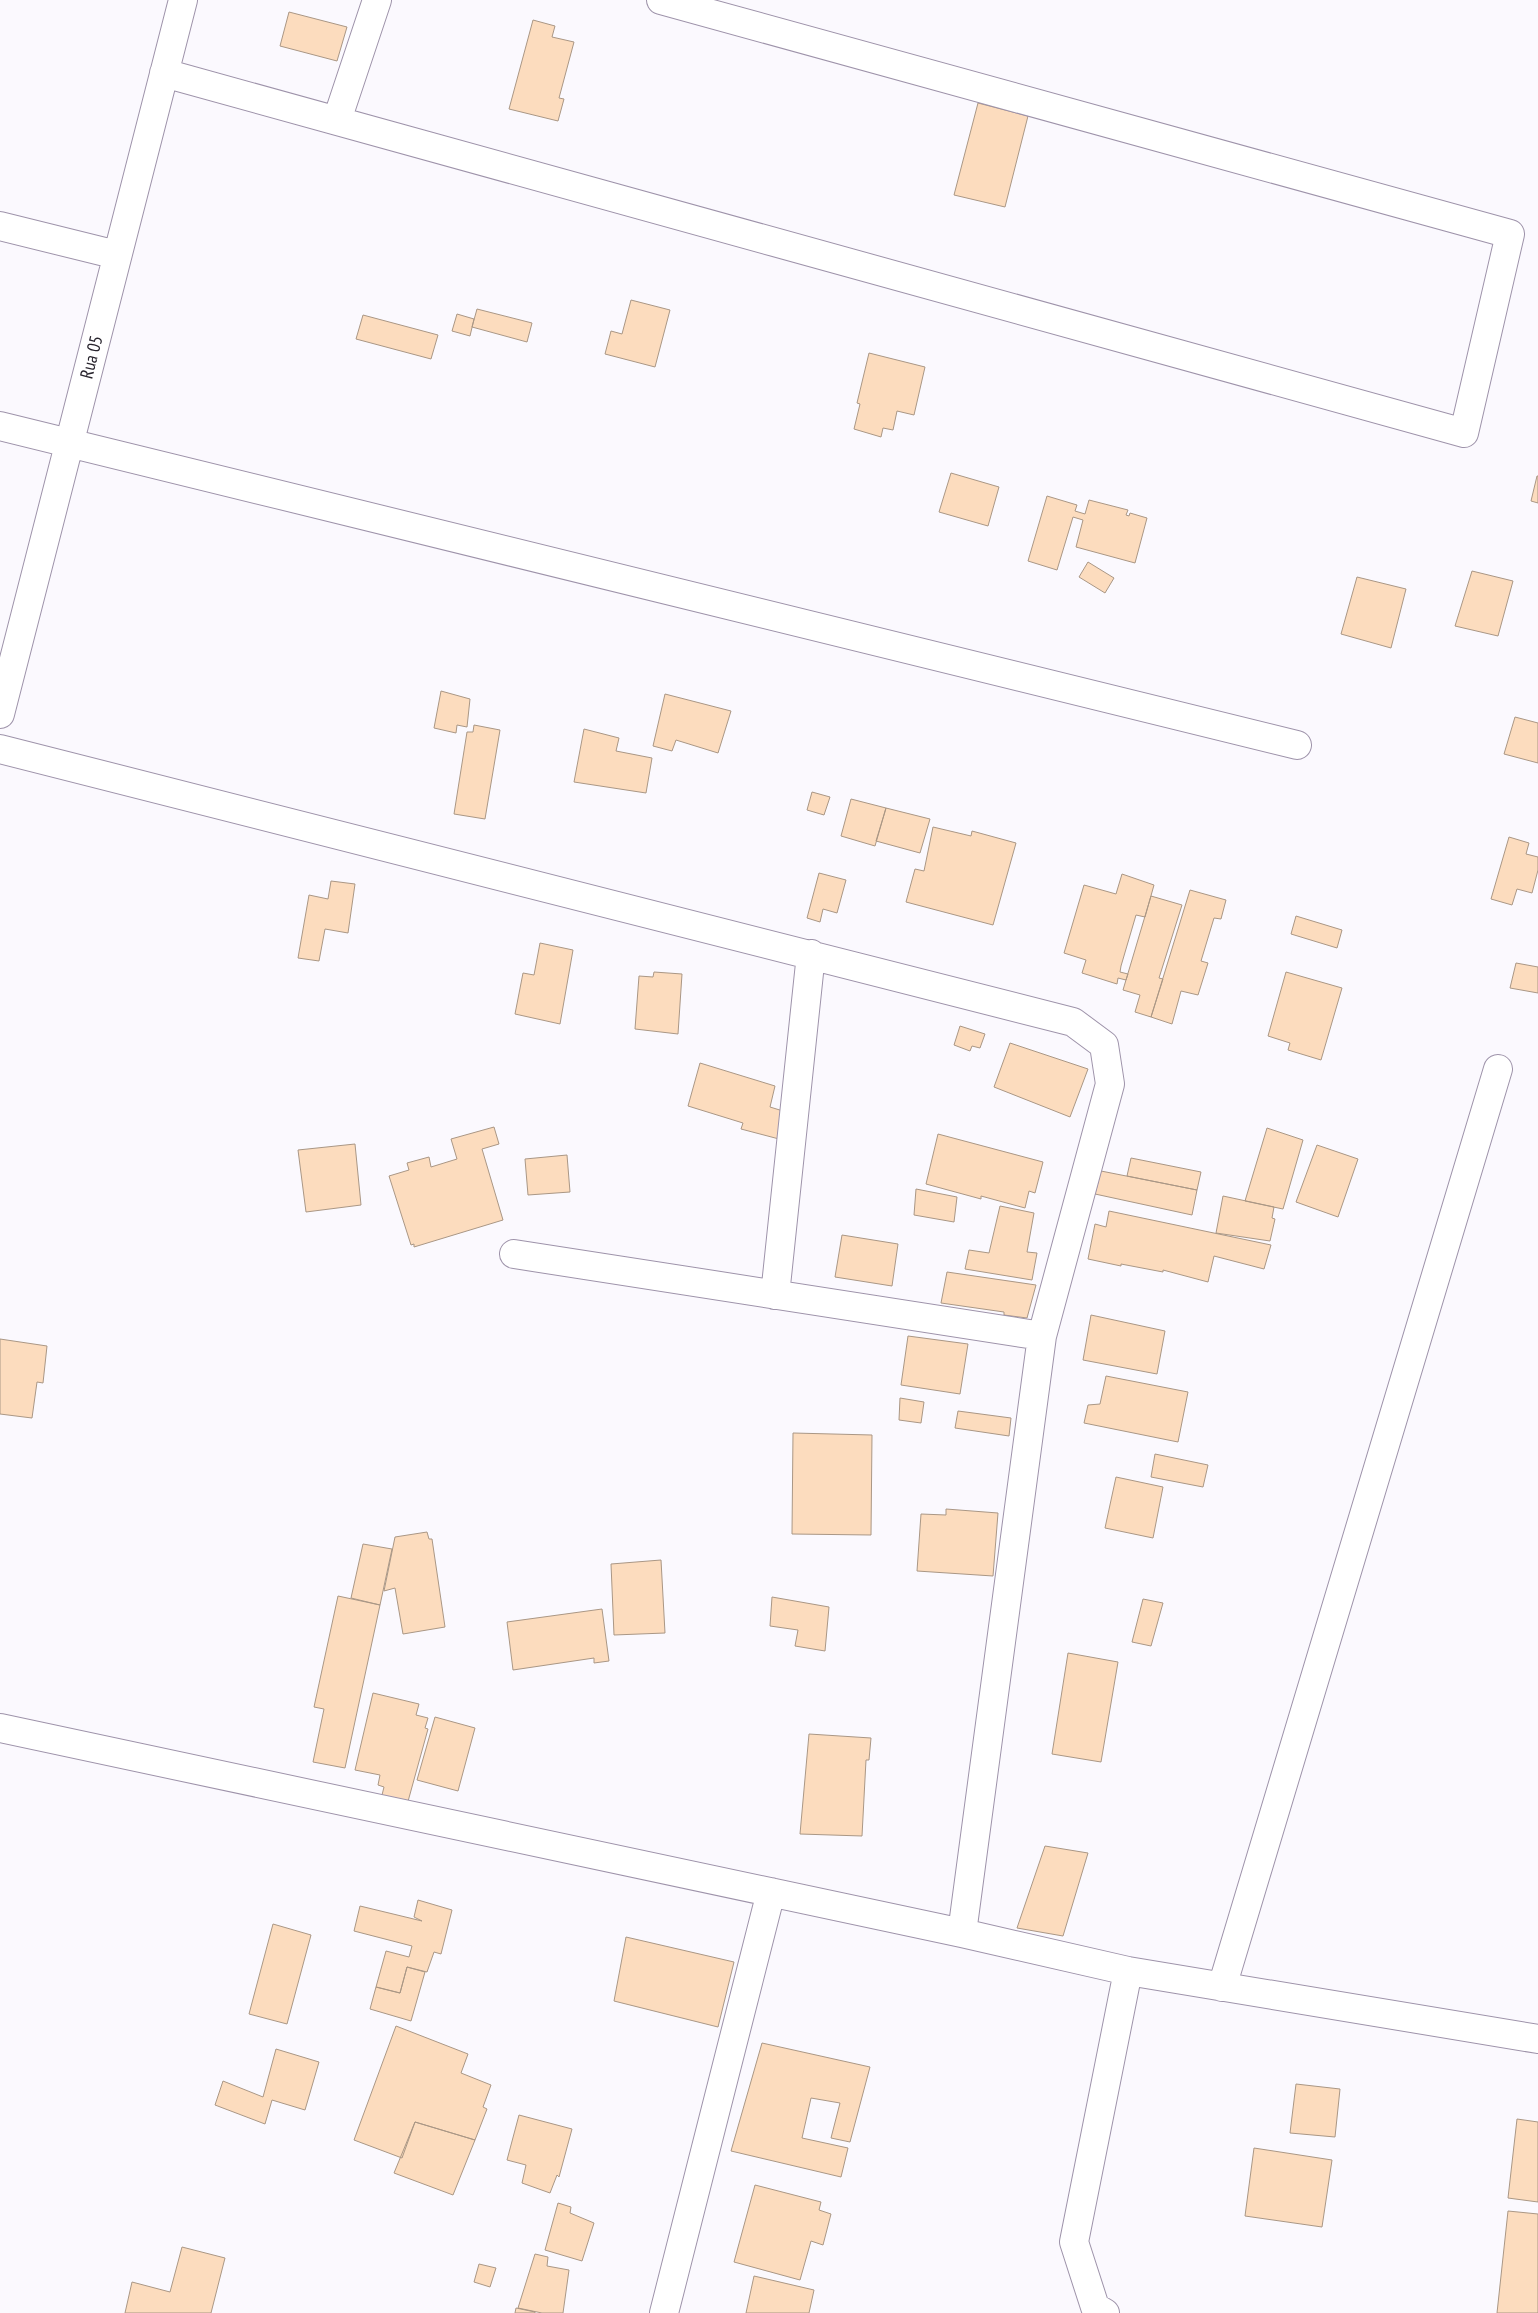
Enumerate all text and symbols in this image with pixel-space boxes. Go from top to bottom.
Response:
street label: Rua 05 [75,333,107,381]

